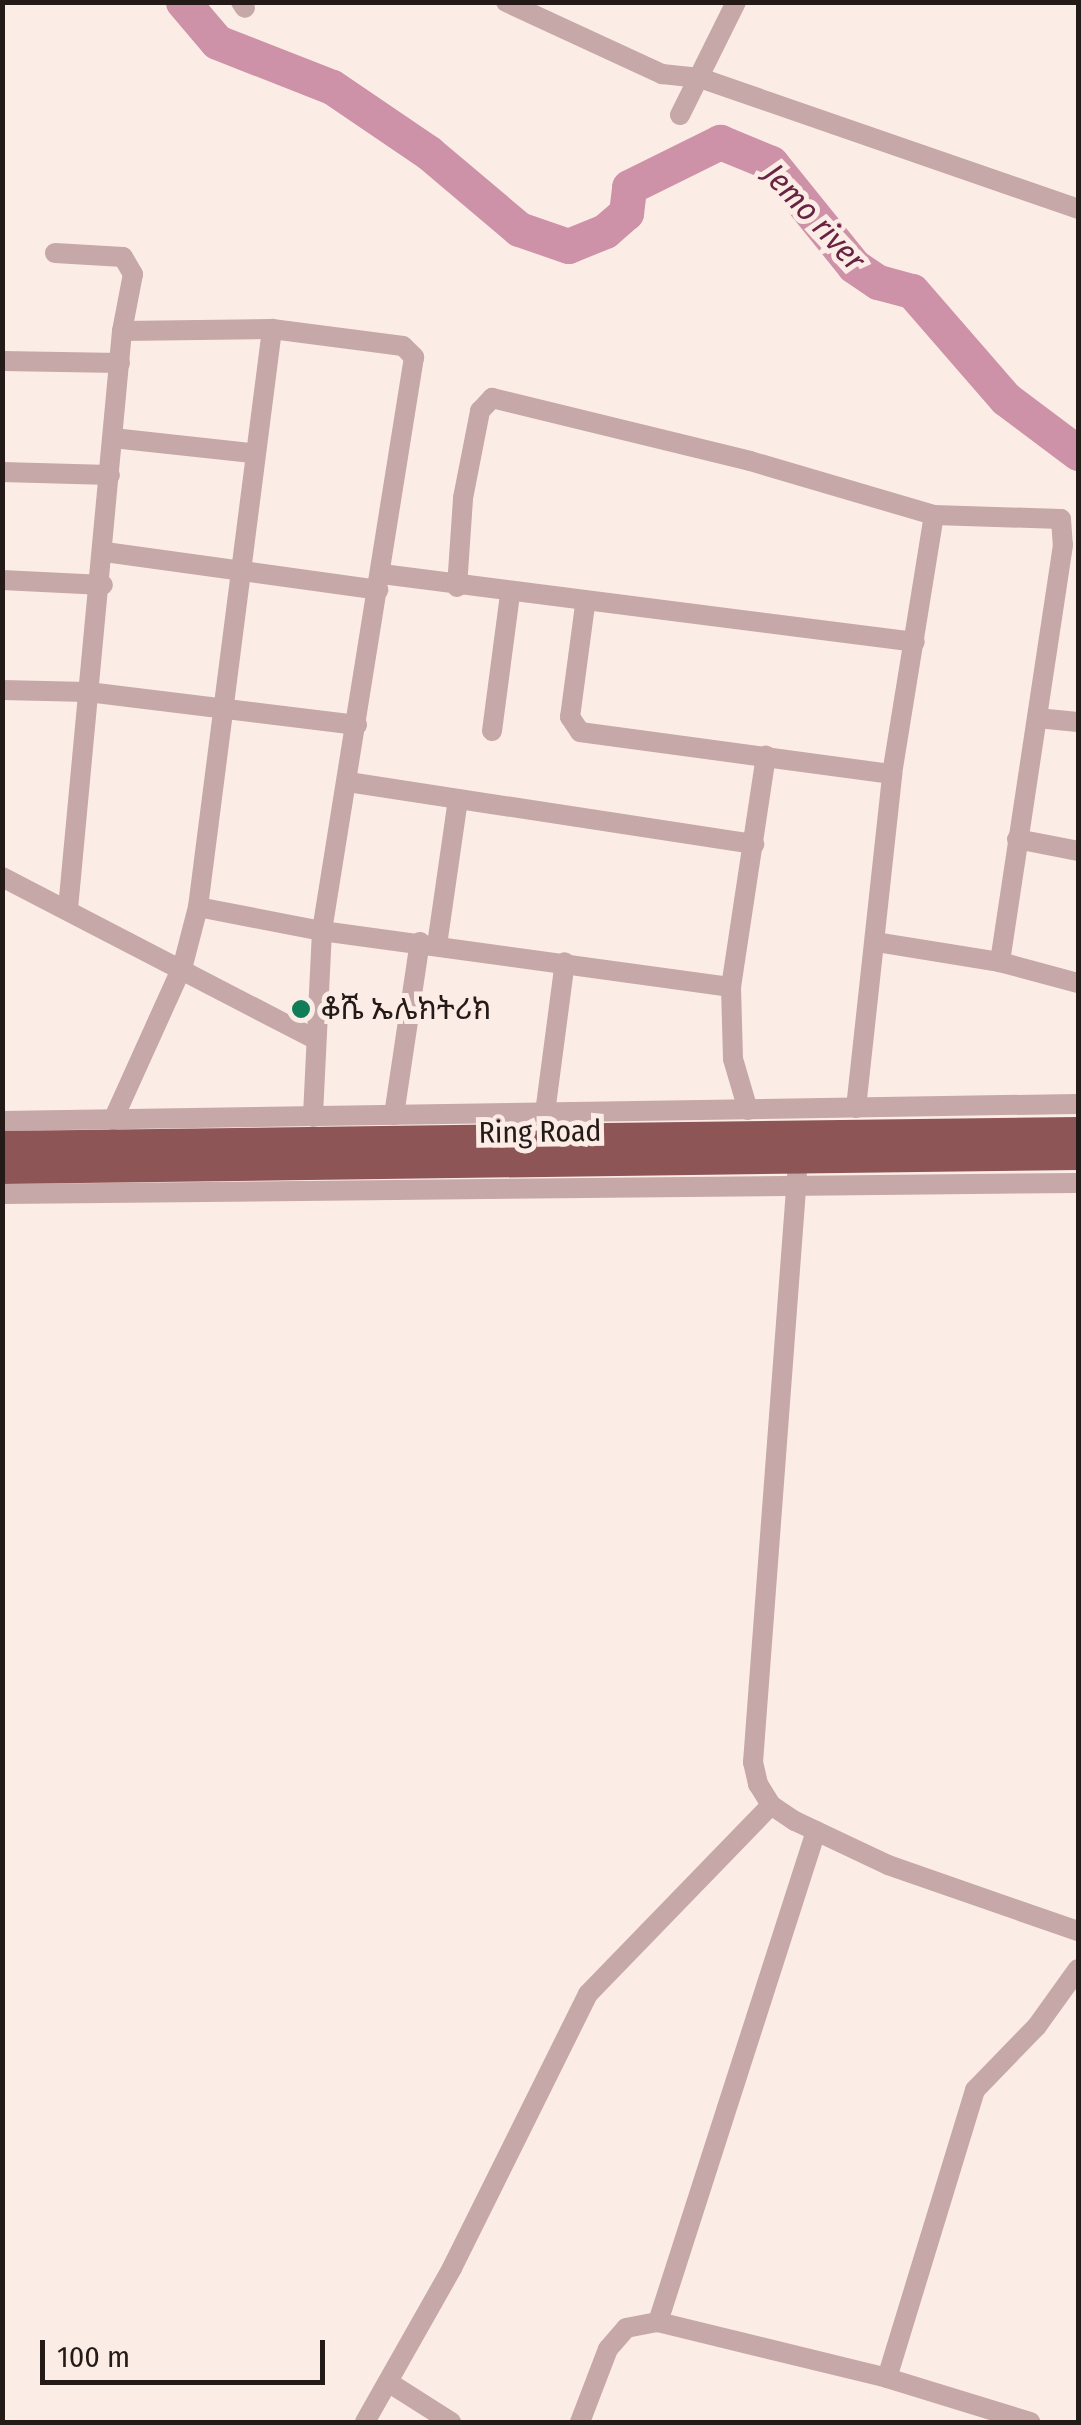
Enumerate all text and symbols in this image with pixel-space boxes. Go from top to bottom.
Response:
water label: Jemo river [755,156,873,278]
place label: ቆሼ ኤሌክትሪክ [321,991,492,1027]
marker: ቆሼ ኤሌክትሪክ [290,998,312,1020]
street label: Ring Road [478,1113,602,1151]
scale bar [45,2320,330,2382]
text: 100 m [57,2339,130,2375]

